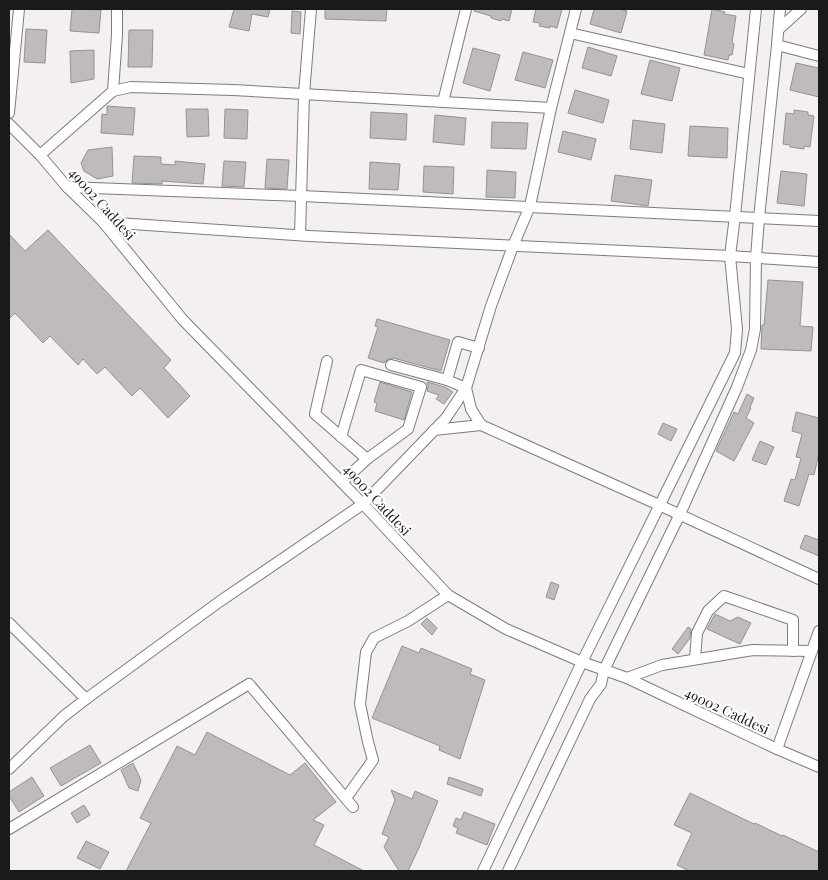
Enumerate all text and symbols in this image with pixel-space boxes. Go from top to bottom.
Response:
street label: 49002 Caddesi [65,163,140,244]
street label: 49002 Caddesi [339,460,415,540]
street label: 49002 Caddesi [682,683,773,738]

